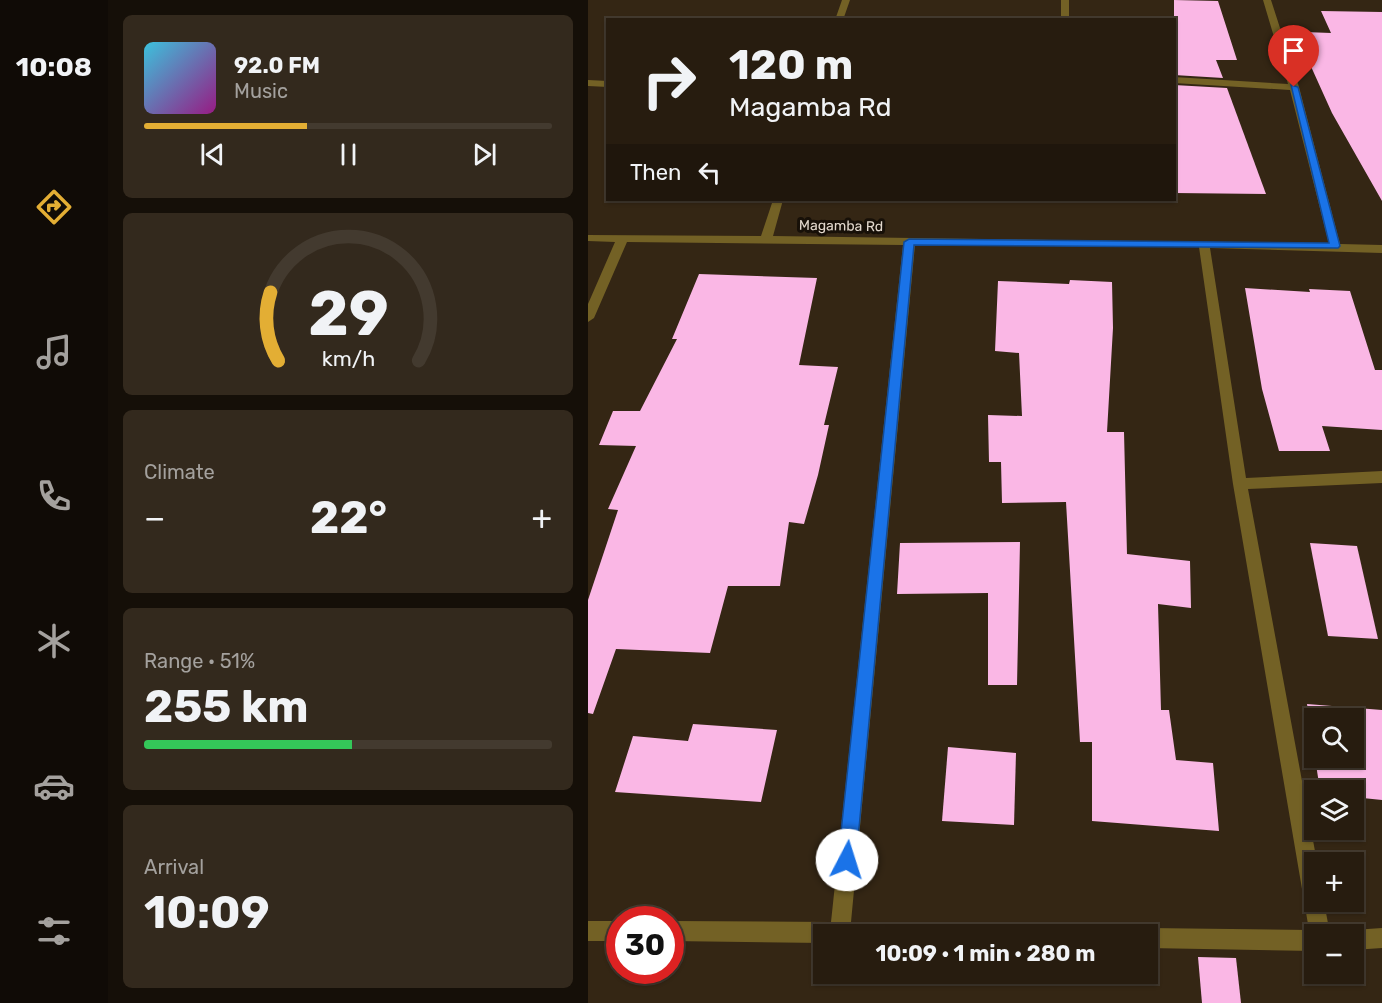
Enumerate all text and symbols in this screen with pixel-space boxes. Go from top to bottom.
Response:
pin [1268,25,1319,87]
icon: arrive [1277,34,1310,67]
text: 120 m [729,40,853,90]
icon: right [630,42,708,120]
text: 10:08 [16,51,92,83]
text: 92.0 FM [234,52,320,79]
text: Music [234,79,288,103]
text: Magamba Rd [729,91,892,123]
icon: previous [196,138,229,171]
icon: pause [332,138,365,171]
icon: next [468,138,501,171]
icon: left [693,156,726,189]
text: Then [630,159,681,186]
icon: directions [33,186,75,228]
street label: Magamba Rd [799,217,883,235]
text: 29 [308,277,388,351]
icon: music [33,331,75,373]
text: km/h [321,346,375,371]
text: Climate [144,460,215,484]
icon: phone [33,475,75,517]
text: 22° [310,491,387,544]
text: − [144,498,165,537]
text: + [531,498,552,537]
icon: climate [33,620,75,662]
text: Range · 51% [144,649,255,673]
text: 255 km [144,680,309,733]
map controls [1304,708,1364,984]
button: search [1304,708,1364,768]
icon: car [33,765,75,807]
button: layers [1304,780,1364,840]
position arrow [815,828,879,892]
button: + [1304,852,1364,912]
text: Arrival [144,855,204,879]
text: 10:09 [144,886,270,939]
speed limit sign: 30 [606,906,684,984]
icon: filters [33,910,75,952]
button: − [1304,924,1364,984]
text: 10:09 · 1 min · 280 m [876,940,1095,967]

